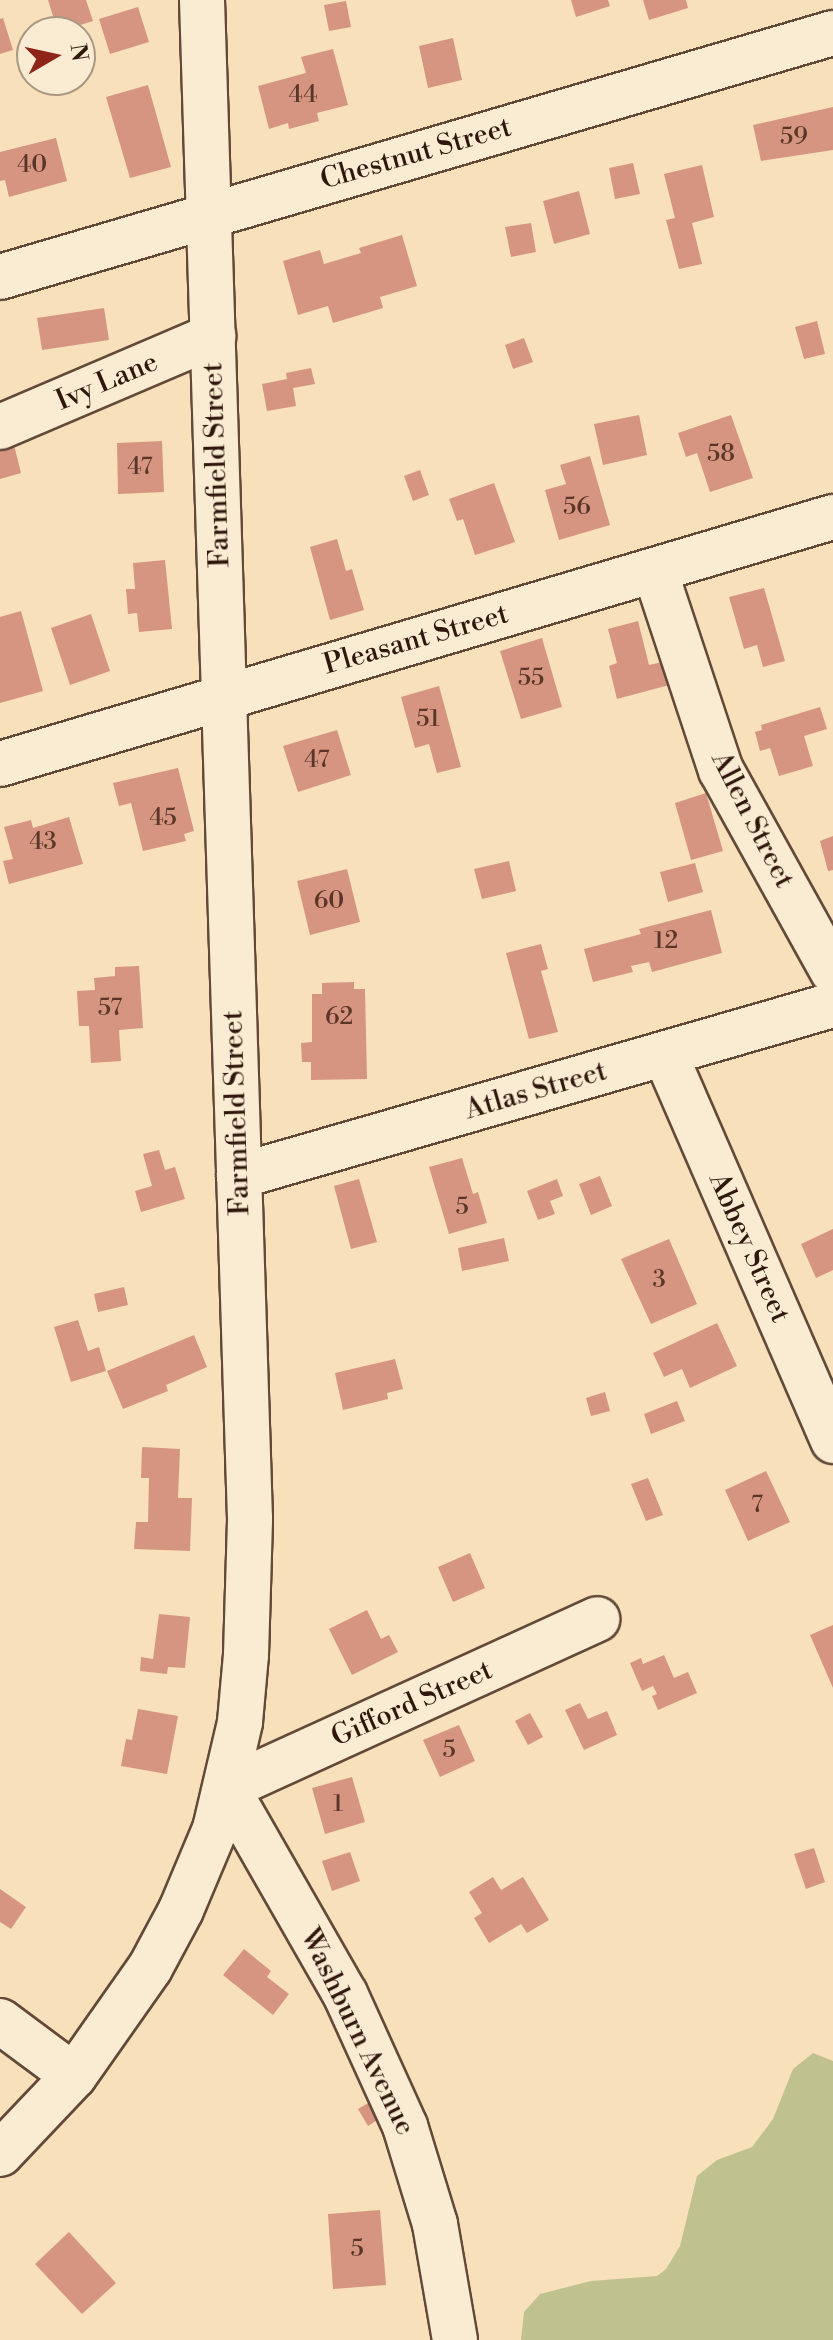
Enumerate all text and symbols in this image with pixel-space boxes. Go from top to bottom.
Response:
north arrow [16,16,96,96]
text: N [64,42,93,63]
house number: 44 [288,82,318,110]
street label: Chestnut Street [317,111,515,197]
house number: 59 [780,124,808,152]
house number: 40 [17,152,47,180]
street label: Ivy Lane [51,346,163,418]
street label: Farmfield Street [197,362,237,568]
house number: 58 [707,441,735,469]
house number: 47 [127,454,153,482]
house number: 56 [563,494,591,522]
street label: Pleasant Street [320,598,512,682]
house number: 55 [518,665,544,693]
house number: 51 [416,706,440,734]
street label: Allen Street [703,746,801,894]
house number: 47 [304,747,330,775]
house number: 45 [149,805,177,833]
house number: 43 [29,829,57,857]
house number: 60 [314,888,344,916]
house number: 12 [654,928,678,956]
house number: 57 [98,995,122,1023]
house number: 62 [325,1004,353,1032]
street label: Farmfield Street [217,1010,257,1216]
street label: Atlas Street [461,1055,611,1127]
street label: Abbey Street [701,1168,797,1328]
house number: 5 [455,1194,469,1222]
house number: 3 [652,1267,666,1295]
house number: 7 [751,1492,763,1520]
street label: Gifford Street [326,1654,498,1754]
house number: 5 [442,1737,456,1765]
house number: 1 [333,1791,343,1819]
street label: Washburn Avenue [292,1923,422,2141]
house number: 5 [350,2236,364,2264]

